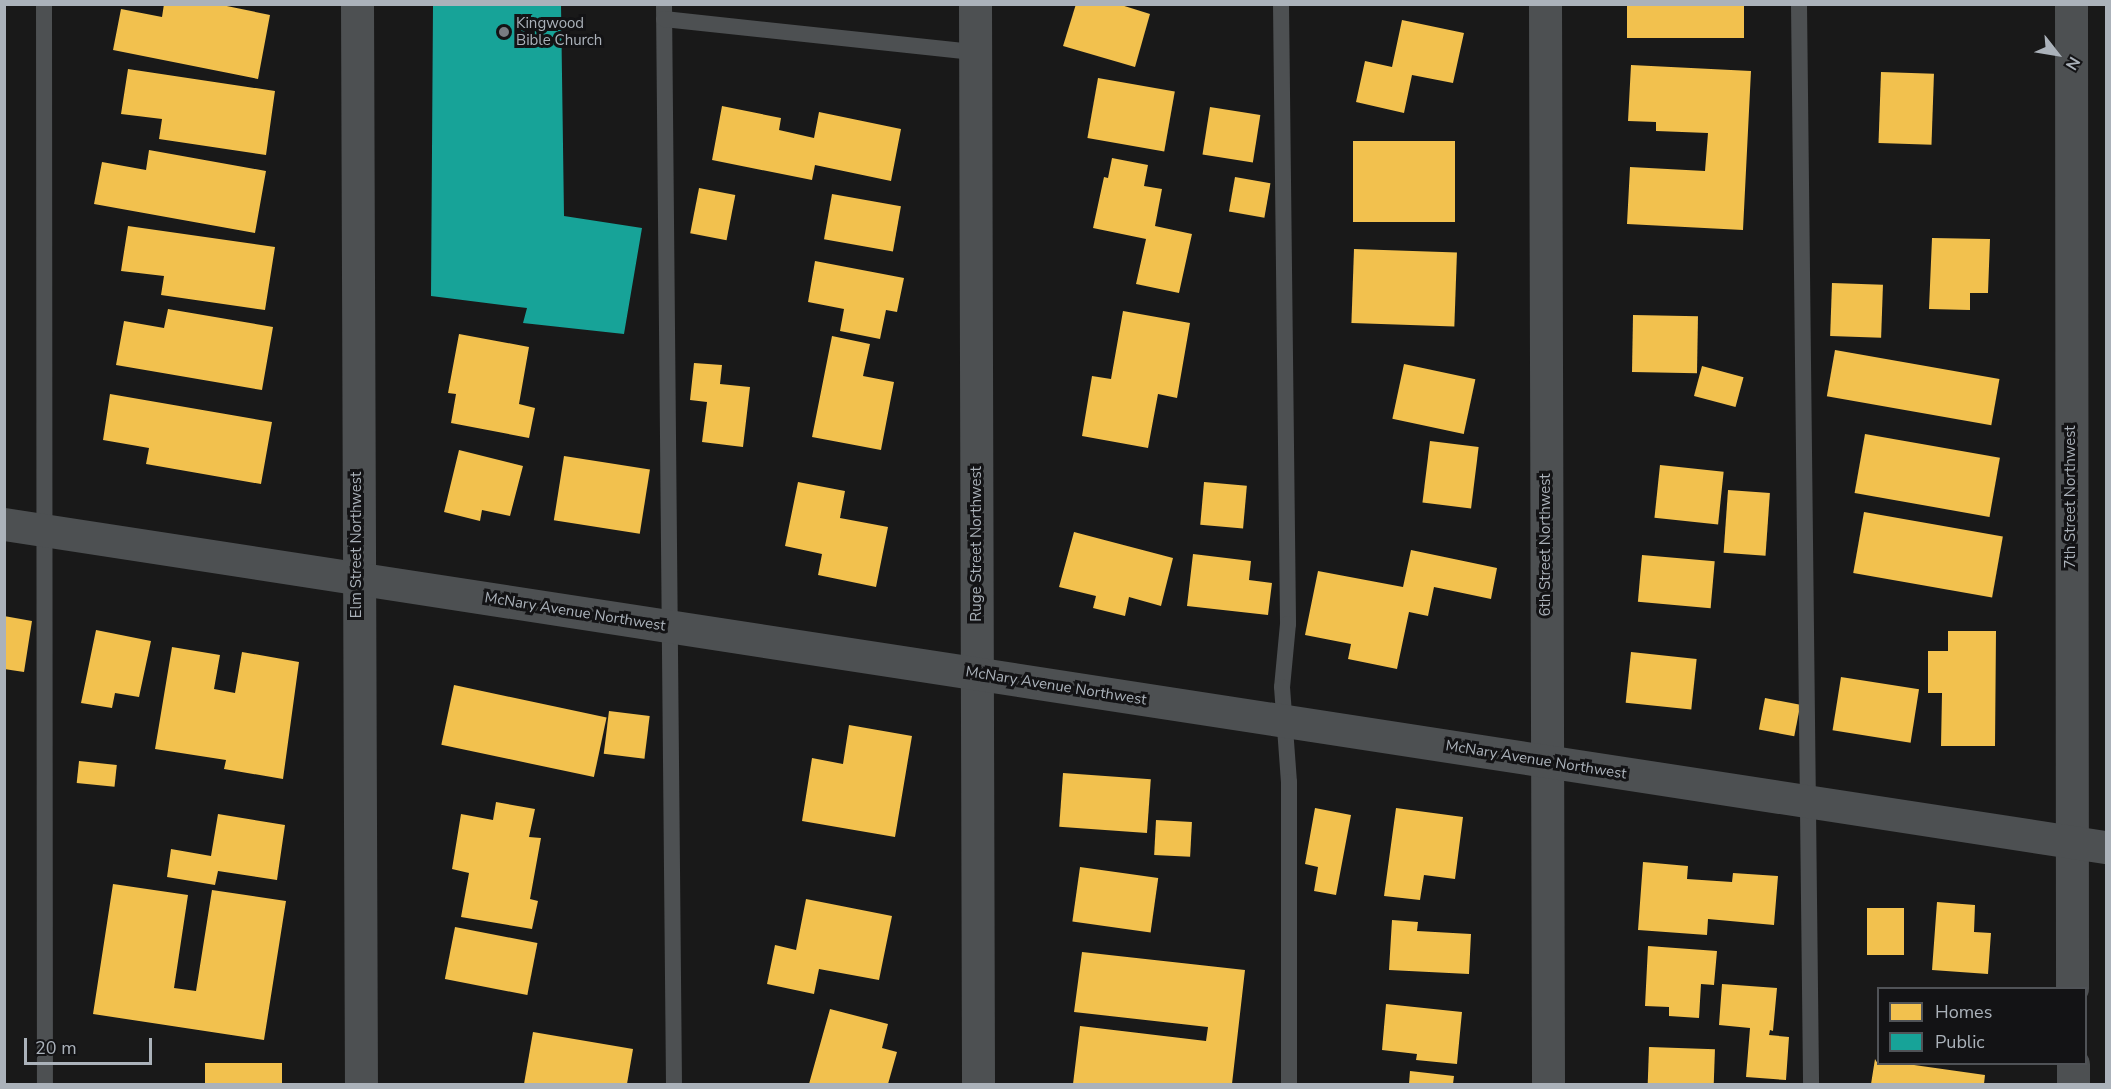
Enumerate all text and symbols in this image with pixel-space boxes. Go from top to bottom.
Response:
place label: Kingwood Bible Church [516,14,602,49]
north arrow [2027,24,2087,84]
marker: Kingwood Bible Church [497,25,511,39]
text: N [2060,52,2085,74]
street label: 7th Street Northwest [2062,425,2080,569]
street label: Ruge Street Northwest [968,466,986,622]
street label: Elm Street Northwest [348,472,366,618]
street label: 6th Street Northwest [1537,473,1555,617]
street label: McNary Avenue Northwest [483,589,667,635]
street label: McNary Avenue Northwest [964,663,1148,709]
street label: McNary Avenue Northwest [1444,737,1628,783]
legend [1877,987,2087,1065]
text: Homes [1935,1000,1992,1024]
scale bar [27,1026,154,1064]
text: Public [1935,1030,1985,1054]
text: 20 m [35,1036,77,1060]

